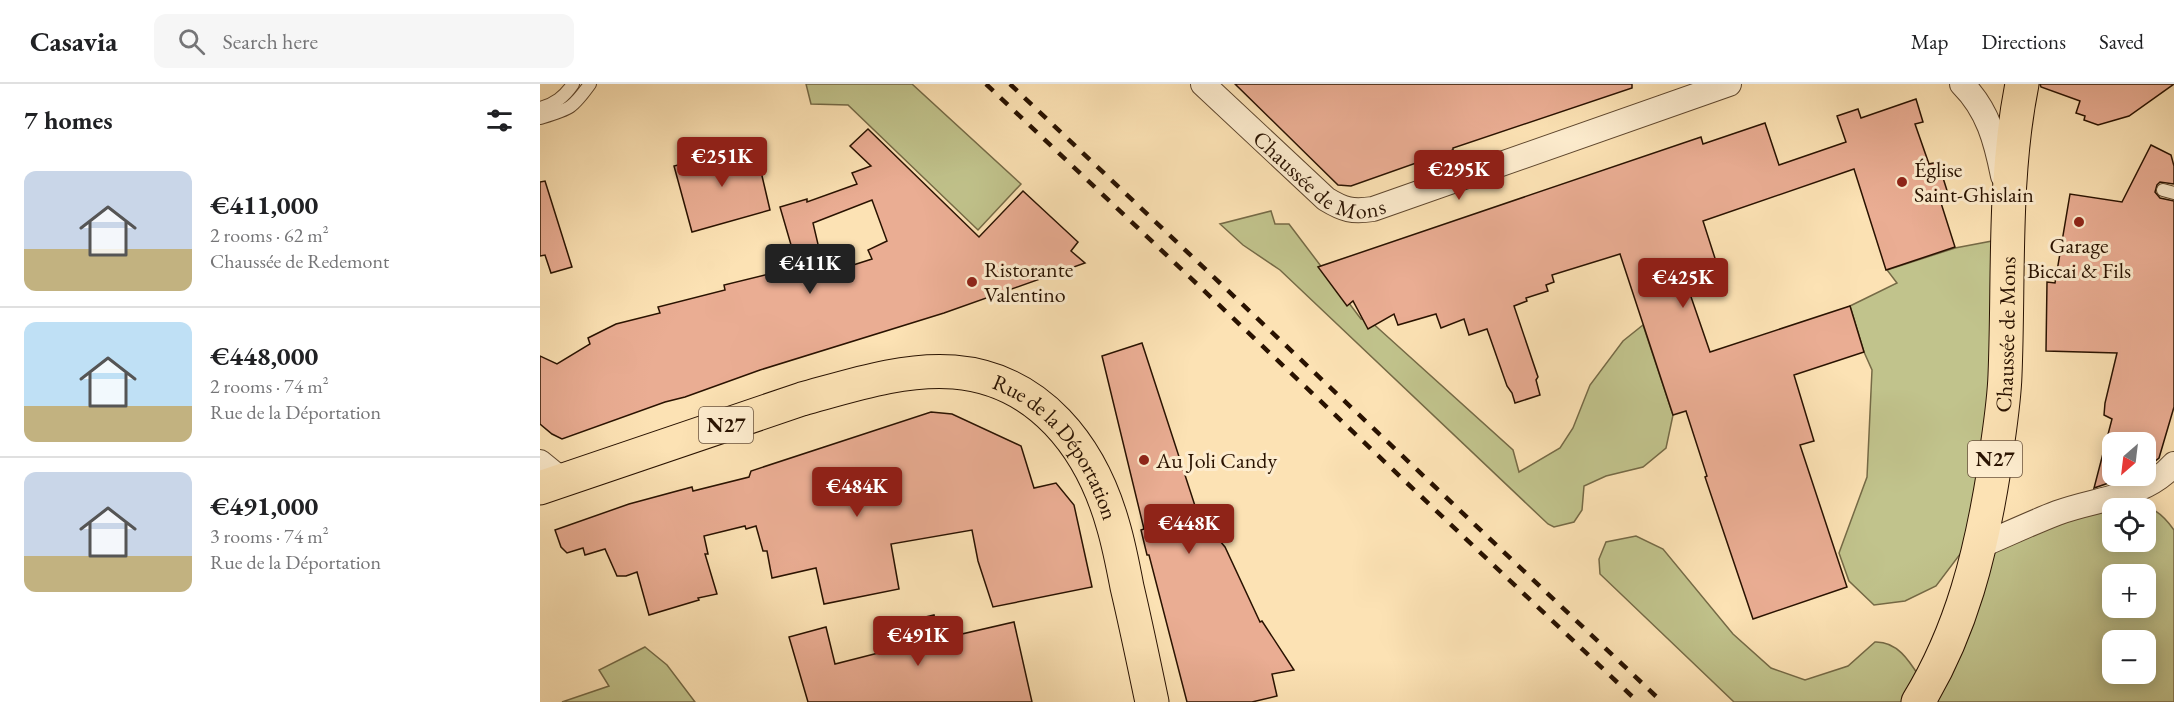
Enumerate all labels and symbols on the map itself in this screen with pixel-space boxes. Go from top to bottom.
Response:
street label: Chaussée de Mons [1247,124,1390,226]
pin: €251K [680,137,764,188]
pin: €295K [1417,150,1501,201]
place label: Église Saint-Ghislain [1914,155,2034,209]
marker: Église Saint-Ghislain [1895,175,1909,189]
marker: Garage Biccai & Fils [2072,215,2086,229]
place label: Garage Biccai & Fils [2027,231,2131,285]
pin: €411K [768,244,852,295]
place label: Ristorante Valentino [984,255,1074,309]
street label: Chaussée de Mons [1988,256,2022,414]
pin: €425K [1641,258,1725,309]
marker: Ristorante Valentino [965,275,979,289]
street label: Rue de la Déportation [988,367,1125,524]
road number: N27 [699,407,753,443]
north arrow [2102,432,2156,486]
road number: N27 [1968,441,2022,477]
place label: Au Joli Candy [1155,446,1277,475]
marker: Au Joli Candy [1137,453,1151,467]
pin: €484K [815,467,899,518]
pin: €448K [1147,504,1231,555]
pin: €491K [876,616,960,667]

